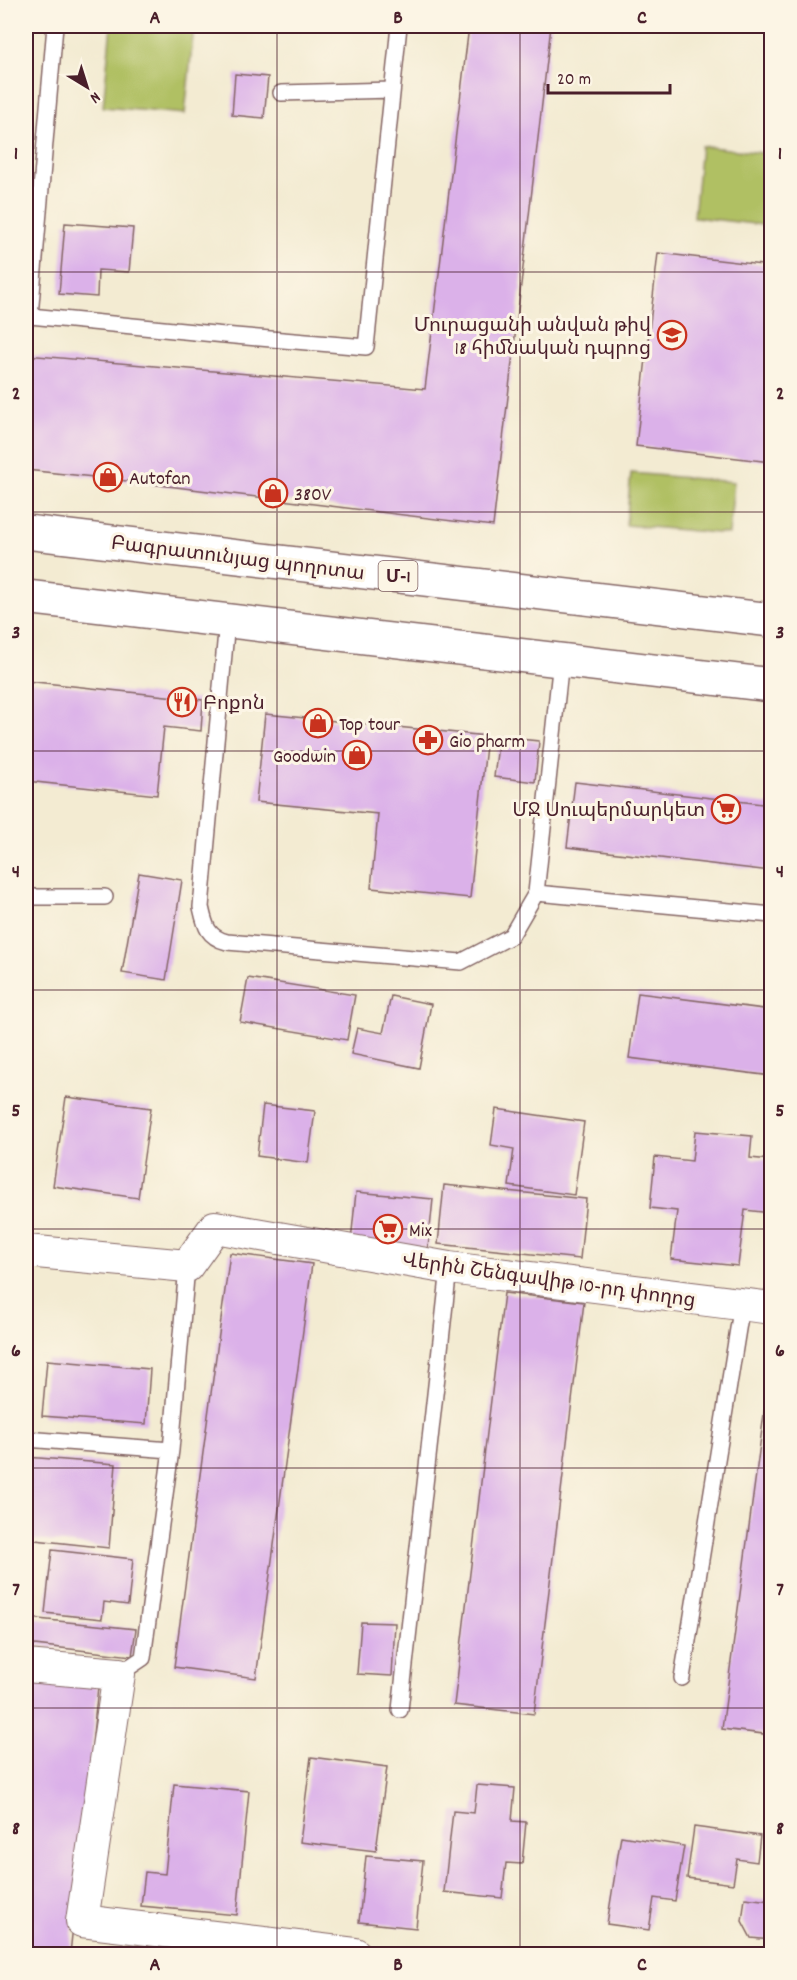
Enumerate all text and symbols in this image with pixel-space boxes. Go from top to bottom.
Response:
text: A [150,5,161,33]
text: B [393,5,403,33]
text: C [637,5,647,33]
north arrow [57,57,117,117]
scale bar [548,57,670,95]
text: 20 m [557,68,591,93]
text: N [84,85,105,108]
text: 1 [14,141,18,169]
text: 1 [778,141,782,169]
place label: Մուրացանի անվան թիվ 18 հիմնական դպրոց [414,313,652,364]
school or university icon: Մուրացանի անվան թիվ 18 հիմնական դպրոց [656,319,688,351]
text: 2 [12,381,20,409]
text: 2 [776,381,784,409]
shop icon: Autofan [92,461,124,493]
place label: Autofan [129,466,190,494]
shop icon: 380V [257,477,289,509]
place label: 380V [294,482,332,510]
street label: Բագրատունյաց պողոտա [109,531,366,589]
road number: Մ-1 [378,561,418,591]
text: 3 [12,620,20,648]
text: 3 [776,620,784,648]
restaurant icon: Բոքոն [166,686,198,718]
place label: Բոքոն [203,691,265,719]
shop icon: Top tour [302,707,334,739]
place label: Top tour [339,712,401,740]
pharmacy icon: Gio pharm [412,724,444,756]
place label: Gio pharm [449,729,525,757]
shop icon: Goodwin [341,739,373,771]
place label: Goodwin [273,744,336,772]
supermarket icon: ՄՋ Սուպերմարկետ [710,793,742,825]
place label: ՄՋ Սուպերմարկետ [512,798,705,826]
text: 4 [12,859,20,887]
text: 4 [776,859,784,887]
text: 5 [11,1098,21,1126]
text: 5 [775,1098,785,1126]
supermarket icon: Mix [372,1213,404,1245]
place label: Mix [409,1218,432,1246]
street label: Վերին Շենգավիթ 10-րդ փողոց [400,1248,697,1316]
text: 6 [11,1338,21,1366]
text: 6 [775,1338,785,1366]
text: 7 [12,1577,20,1605]
text: 7 [776,1577,784,1605]
text: 8 [12,1816,20,1844]
text: 8 [776,1816,784,1844]
text: A [150,1952,161,1980]
text: B [393,1952,403,1980]
text: C [637,1952,647,1980]

